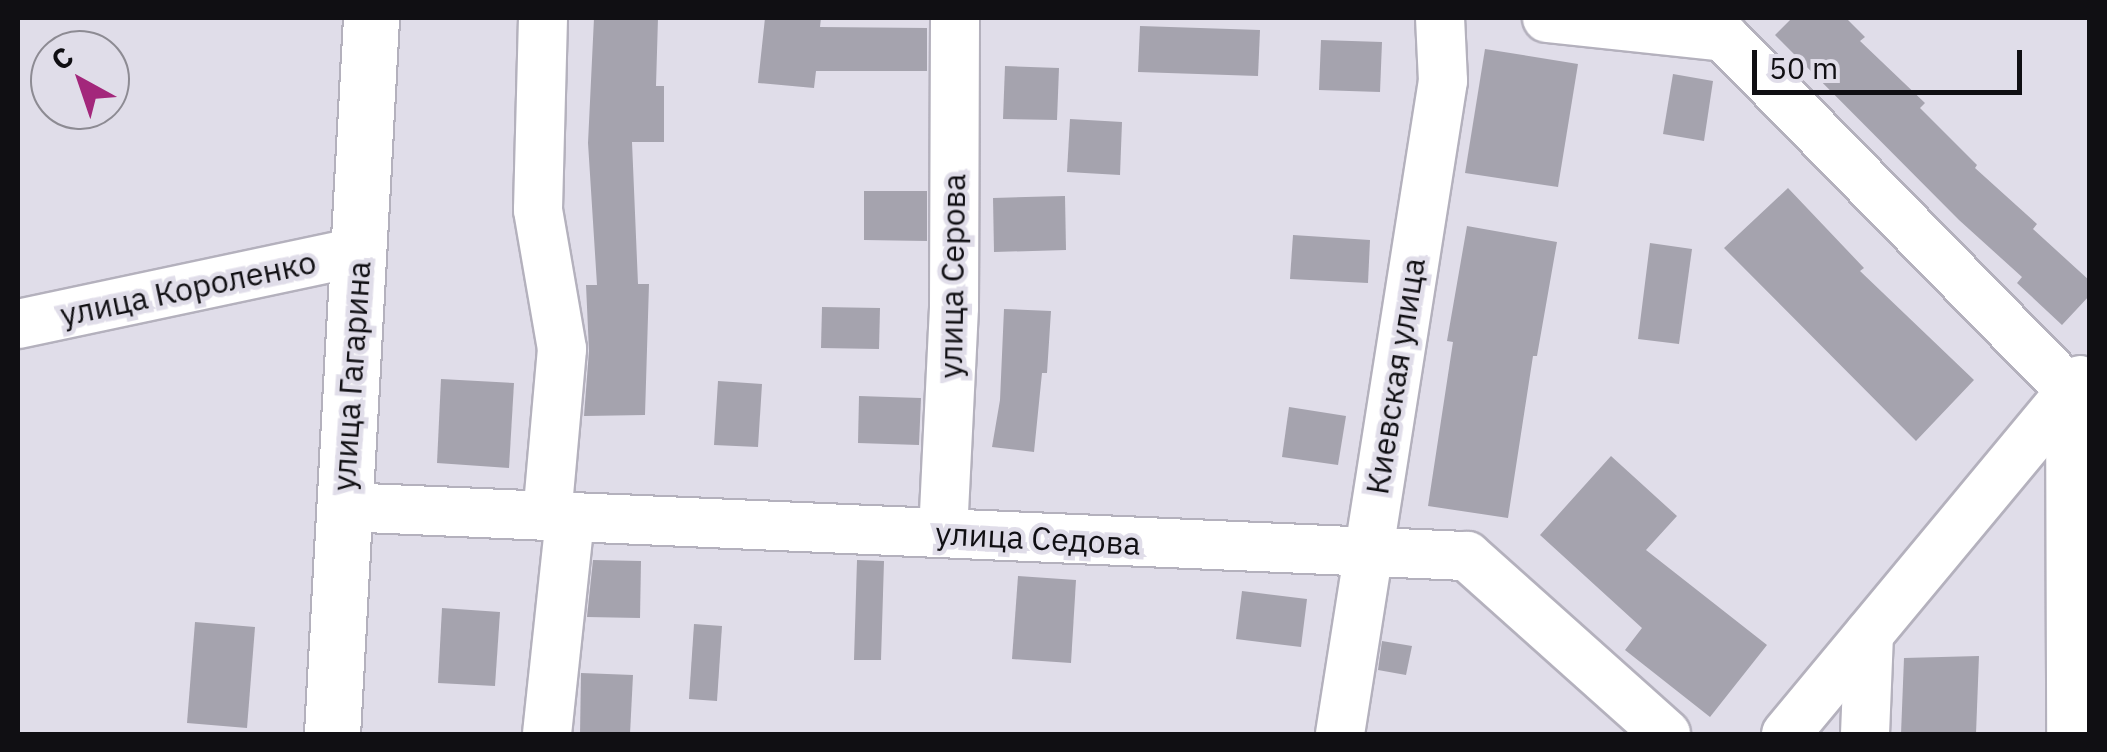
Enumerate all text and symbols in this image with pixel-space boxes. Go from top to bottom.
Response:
north arrow [30,30,130,130]
scale bar [1757,30,2027,92]
text: С [43,38,81,78]
text: 50 m [1769,48,1838,87]
street label: улица Серова [931,173,973,379]
street label: улица Короленко [57,242,319,334]
street label: Киевская улица [1357,255,1433,497]
street label: улица Гагарина [324,260,378,492]
street label: улица Седова [934,513,1142,563]

